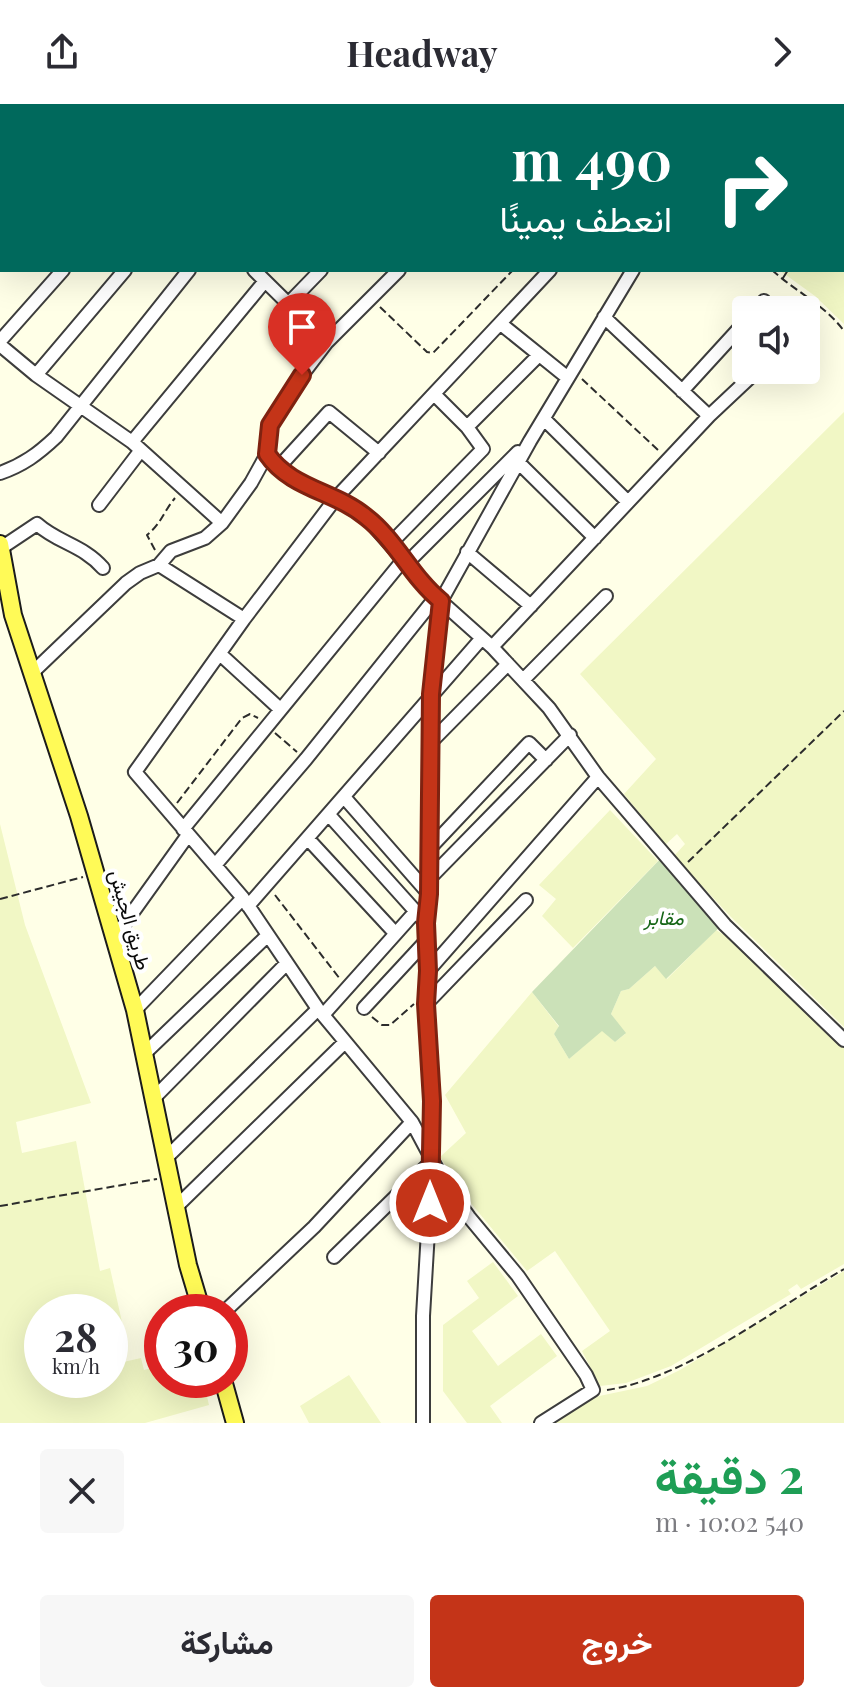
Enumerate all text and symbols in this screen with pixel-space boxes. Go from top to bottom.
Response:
text: Headway [346,28,498,76]
icon: share [40,30,84,74]
icon: forward [760,30,804,74]
text: 490 m [512,121,672,196]
icon: right [700,136,804,240]
text: انعطف يمينًا [500,193,672,241]
pin [268,293,336,375]
map controls [732,296,820,384]
button: sound [732,296,820,384]
icon: arrive [280,305,324,349]
street label: طريق الجيش [103,866,159,973]
park label: مقابر [642,903,684,931]
position arrow [388,1161,472,1245]
speed limit sign: 30 [144,1294,248,1398]
text: 28 [54,1309,98,1362]
text: km/h [52,1352,100,1379]
text: 2 دقيقة [655,1442,804,1506]
button: close [40,1449,124,1533]
text: 540 m · 10:02 [655,1504,804,1539]
button: مشاركة [40,1595,414,1687]
button: خروج [430,1595,804,1687]

